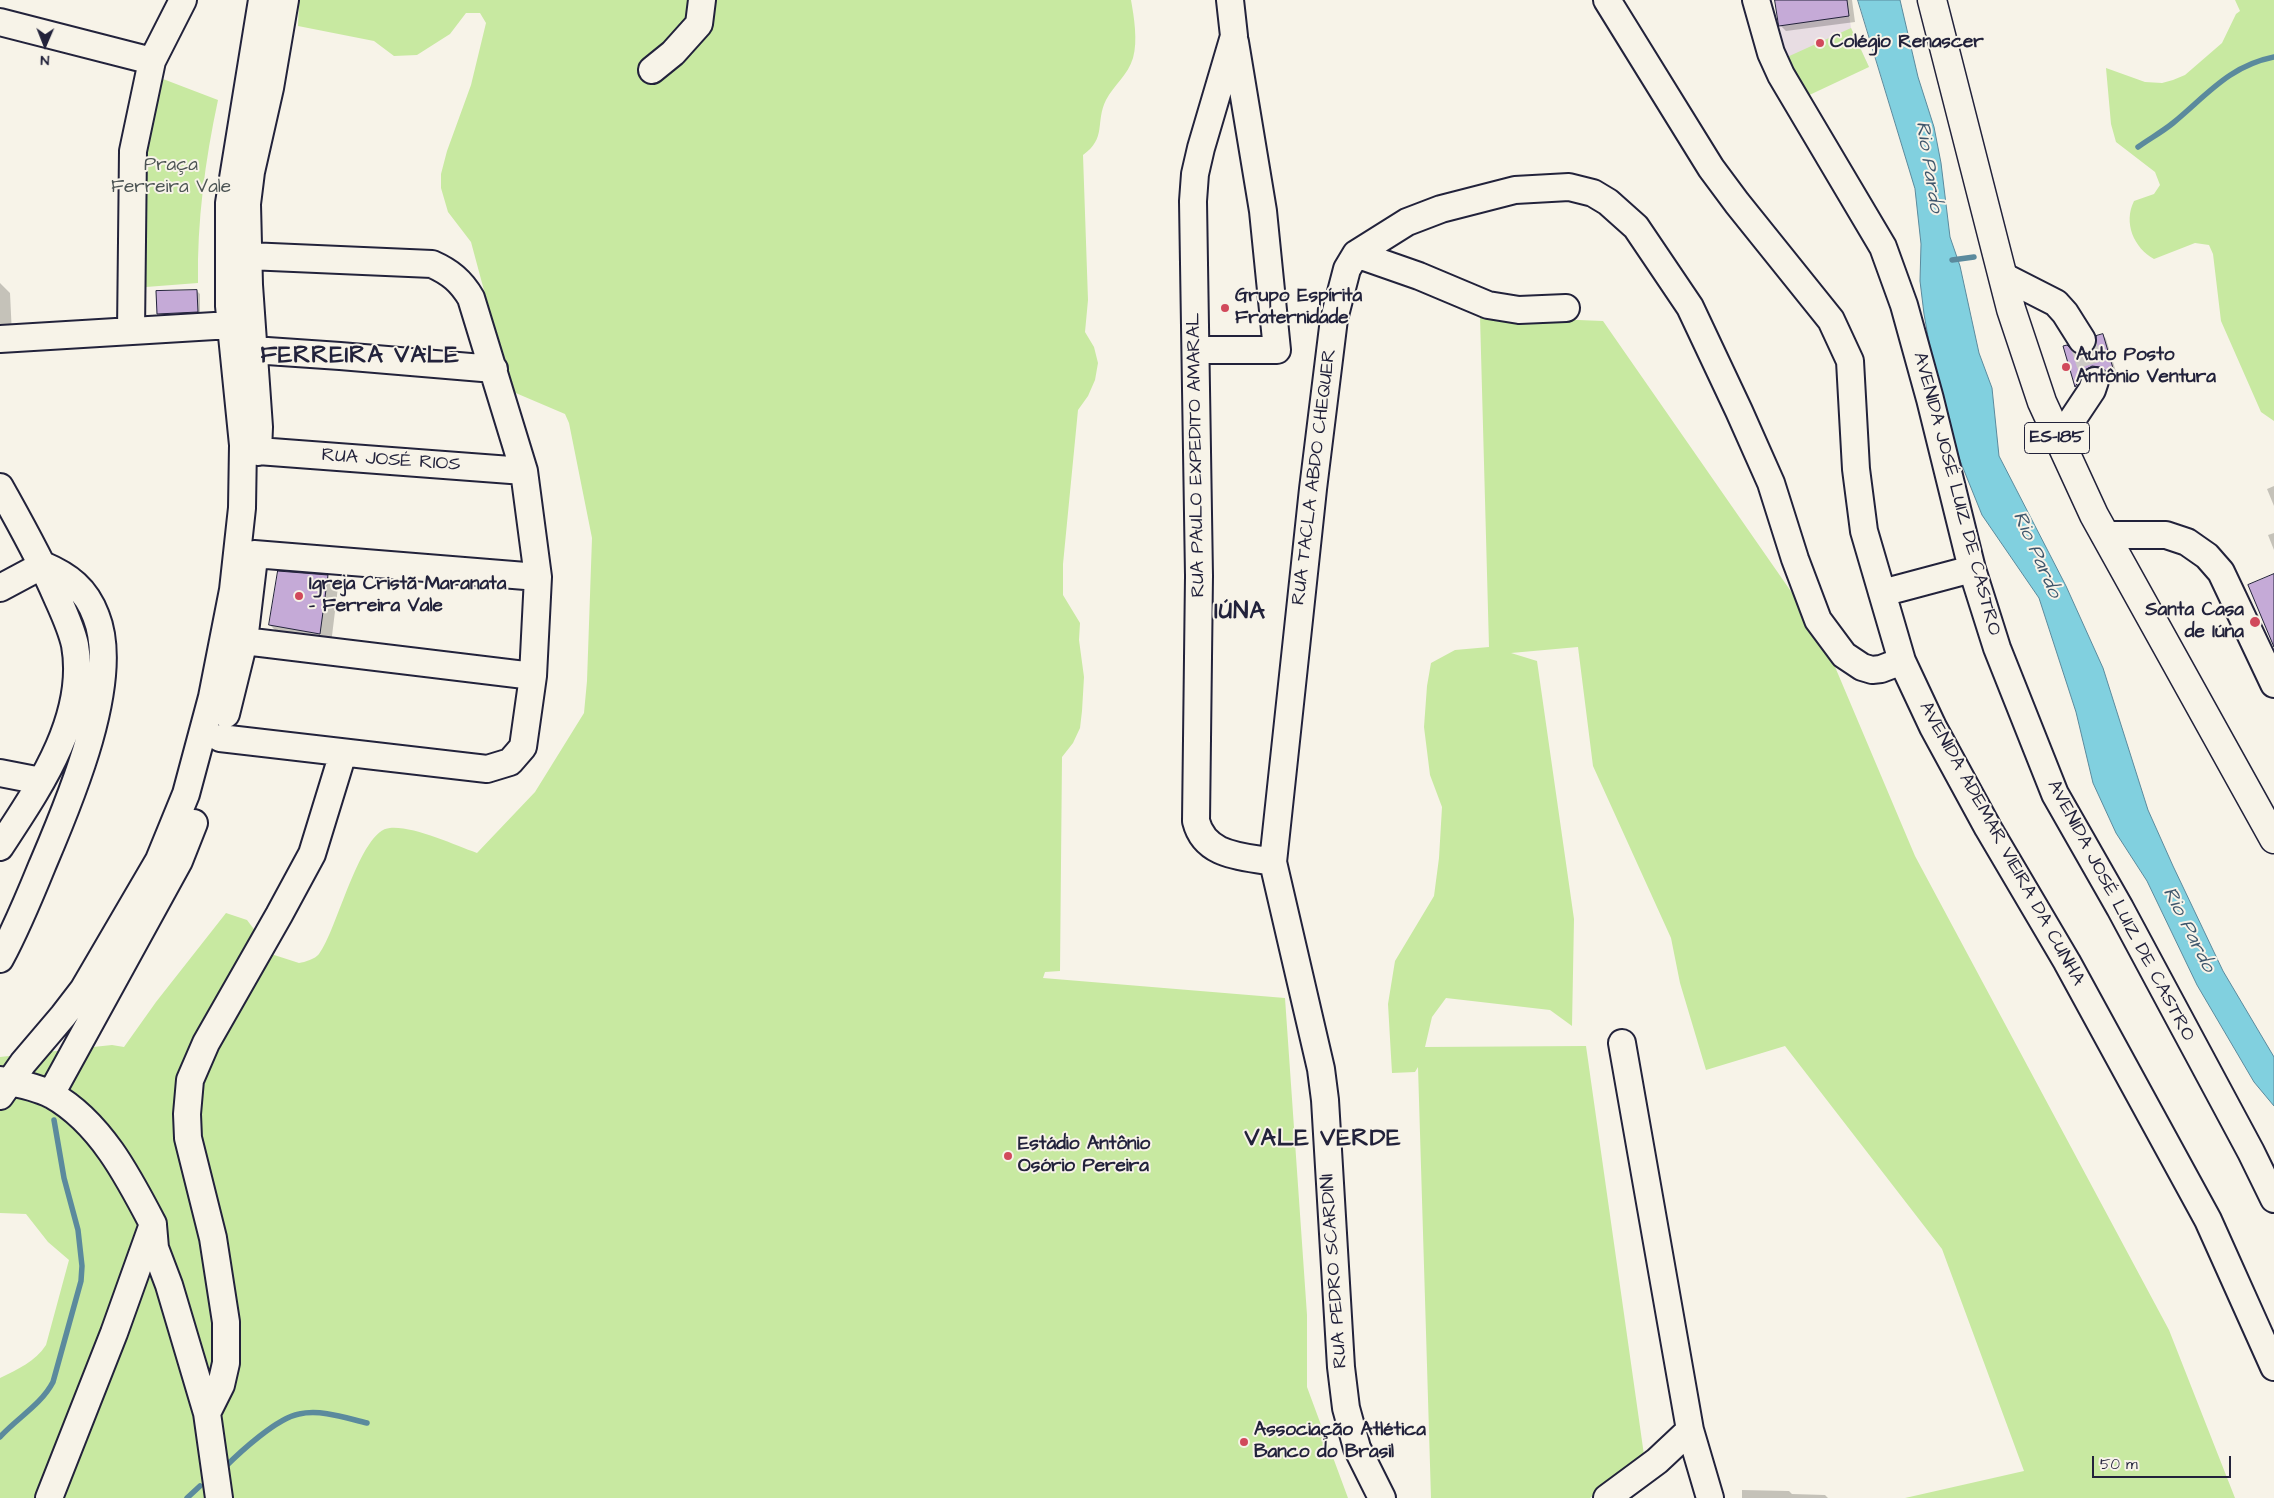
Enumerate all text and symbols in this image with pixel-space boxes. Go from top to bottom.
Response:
north arrow [20,20,70,70]
place label: Colégio Renascer [1830,32,1984,54]
marker: Colégio Renascer [1814,37,1826,49]
text: N [40,50,49,70]
water label: Rio Pardo [1909,120,1947,214]
park label: Praça Ferreira Vale [111,155,231,199]
place label: Grupo Espírita Fraternidade [1235,286,1362,330]
marker: Grupo Espírita Fraternidade [1219,302,1231,314]
street label: RUA PAULO EXPEDITO AMARAL [1183,312,1211,598]
district label: FERREIRA VALE [259,343,461,371]
place label: Auto Posto Antônio Ventura [2076,345,2216,389]
street label: RUA TACLA ABDO CHEQUER [1288,348,1342,606]
street label: AVENIDA JOSÉ LUIZ DE CASTRO [1907,350,2005,638]
marker: Auto Posto Antônio Ventura [2060,361,2072,373]
road number: ES-185 [2024,422,2090,453]
street label: RUA JOSÉ RIOS [321,445,461,477]
water label: Rio Pardo [2006,508,2066,602]
place label: Igreja Cristã Maranata - Ferreira Vale [309,574,506,618]
marker: Igreja Cristã Maranata - Ferreira Vale [293,590,305,602]
district label: IÚNA [1214,599,1266,627]
place label: Santa Casa de Iúna [2145,600,2244,644]
marker: Santa Casa de Iúna [2248,615,2262,629]
street label: AVENIDA ADEMAR VIEIRA DA CUNHA [1913,698,2089,990]
street label: AVENIDA JOSÉ LUIZ DE CASTRO [2041,777,2199,1045]
water label: Rio Pardo [2156,884,2220,976]
district label: VALE VERDE [1243,1126,1403,1154]
place label: Estádio Antônio Osório Pereira [1018,1134,1150,1178]
marker: Estádio Antônio Osório Pereira [1002,1150,1014,1162]
street label: RUA PEDRO SCARDINI [1317,1173,1353,1369]
place label: Associação Atlética Banco do Brasil [1254,1420,1426,1464]
marker: Associação Atlética Banco do Brasil [1238,1436,1250,1448]
scale bar [2094,1446,2233,1478]
text: 50 m [2100,1454,2138,1475]

